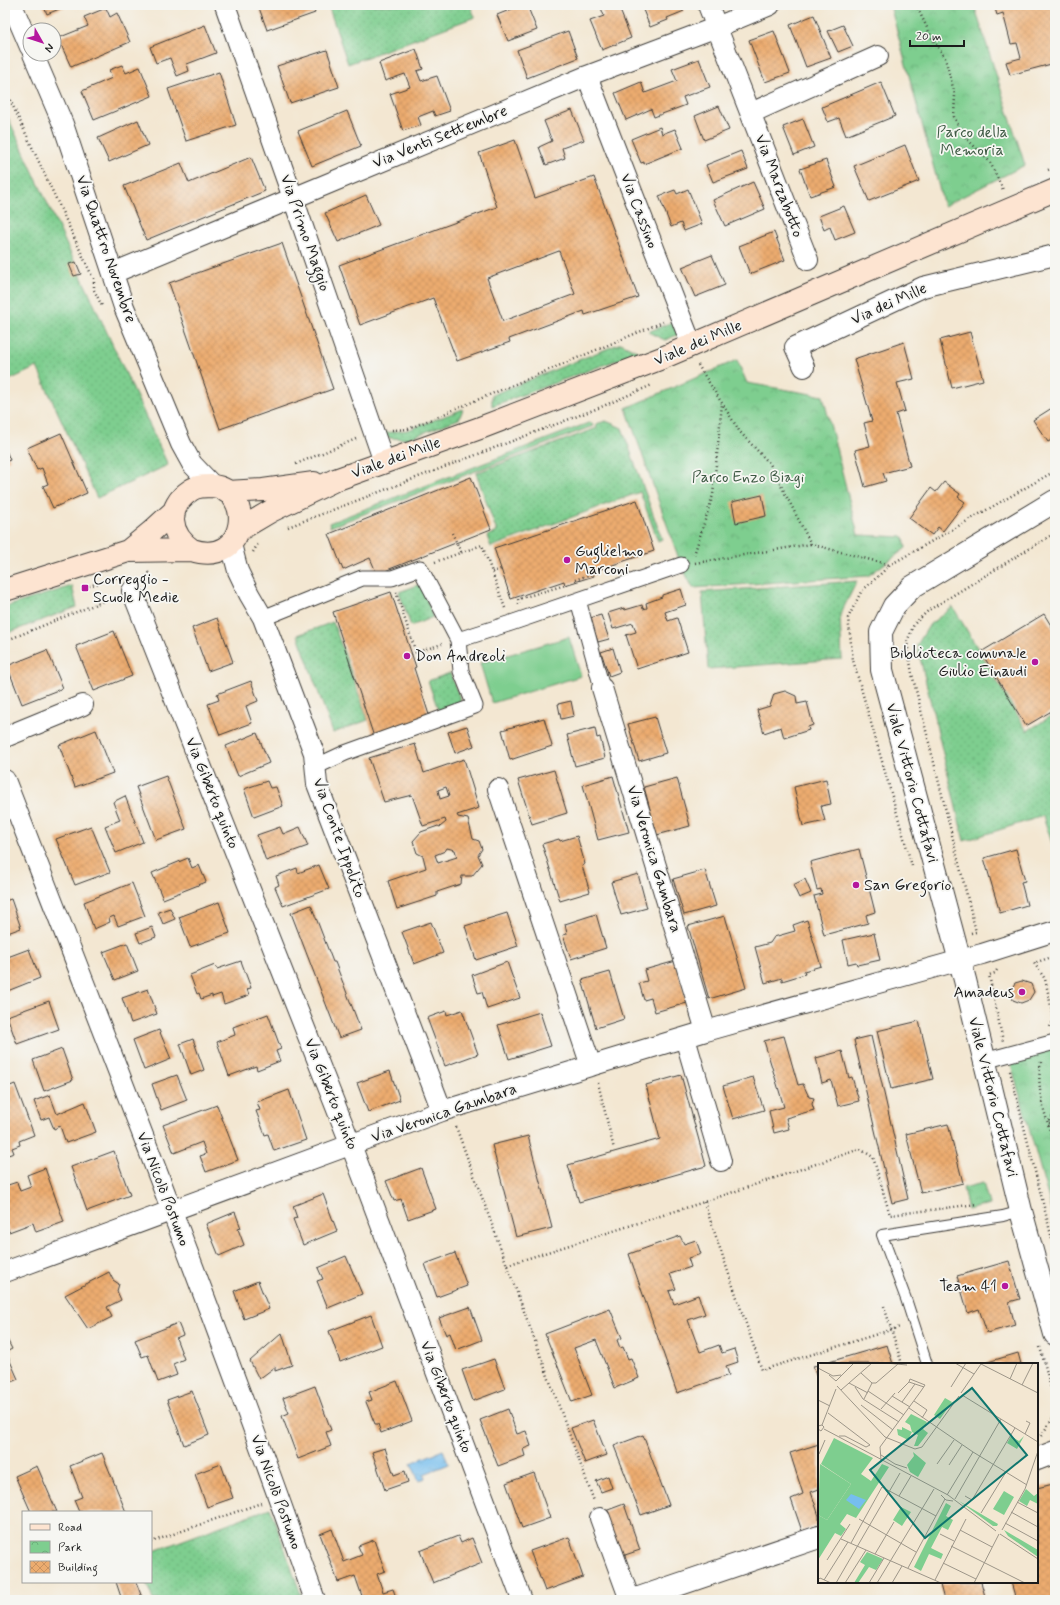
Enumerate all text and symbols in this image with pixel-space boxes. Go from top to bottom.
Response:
north arrow [22,22,62,62]
scale bar [910,22,964,48]
text: 20 m [916,29,942,45]
text: N [41,40,57,55]
street label: Via Venti Settembre [369,100,511,174]
park label: Parco della Memoria [936,122,1008,161]
street label: Via Marzabotto [750,131,808,241]
street label: Via Cassino [615,170,663,252]
street label: Via Quattro Novembre [71,172,141,326]
street label: Via Primo Maggio [274,172,335,295]
street label: Via dei Mille [848,278,930,330]
street label: Viale dei Mille [651,315,745,371]
street label: Viale dei Mille [348,432,444,484]
park label: Parco Enzo Biagi [692,467,805,488]
place label: Guglielmo Marconi [575,541,643,580]
marker: Guglielmo Marconi [562,555,572,565]
place label: Correggio - Scuole Medie [93,569,180,608]
marker: Correggio - Scuole Medie [80,583,90,593]
place label: Biblioteca comunale Giulio Einaudi [890,643,1027,682]
place label: Don Andreoli [415,646,506,667]
marker: Don Andreoli [402,651,412,661]
marker: Biblioteca comunale Giulio Einaudi [1030,657,1040,667]
street label: Viale Vittorio Cottafavi [881,701,943,865]
street label: Via Giberto quinto [180,734,244,852]
street label: Via Conte Ippolito [308,775,371,901]
street label: Via Veronica Gambara [622,783,686,935]
place label: San Gregorio [864,875,952,897]
marker: San Gregorio [851,880,861,890]
place label: Amadeus [954,982,1014,1003]
marker: Amadeus [1017,987,1027,997]
street label: Viale Vittorio Cottafavi [963,1015,1023,1180]
street label: Via Giberto quinto [299,1035,363,1153]
street label: Via Veronica Gambara [368,1078,520,1148]
street label: Via Nicolò Postumo [132,1129,194,1249]
place label: Team 41 [939,1276,997,1297]
marker: Team 41 [1000,1281,1010,1291]
street label: Via Giberto quinto [415,1338,477,1456]
inset map [818,1363,1038,1583]
street label: Via Nicolò Postumo [245,1432,307,1552]
legend [22,1511,152,1583]
text: Road [58,1520,82,1536]
text: Park [58,1540,82,1556]
text: Building [58,1560,98,1577]

